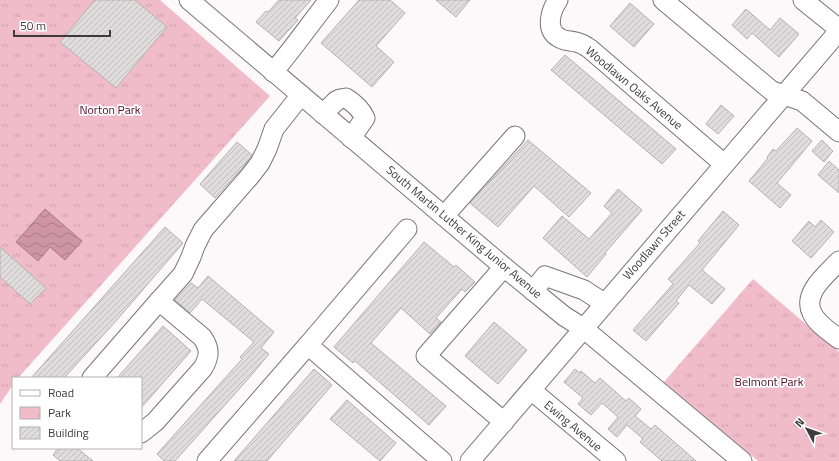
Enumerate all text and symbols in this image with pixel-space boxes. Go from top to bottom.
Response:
scale bar [14,12,110,38]
text: 50 m [20,16,46,35]
street label: Woodlawn Oaks Avenue [582,41,687,134]
park label: Norton Park [79,100,141,119]
street label: South Martin Luther King Junior Avenue [382,161,546,303]
street label: Woodlawn Street [618,205,690,284]
park label: Belmont Park [735,372,804,391]
legend [12,377,142,449]
text: Road [48,383,74,402]
street label: Ewing Avenue [540,396,607,456]
text: Park [48,403,71,422]
north arrow [787,409,827,449]
text: N [791,414,808,431]
text: Building [48,423,89,442]

